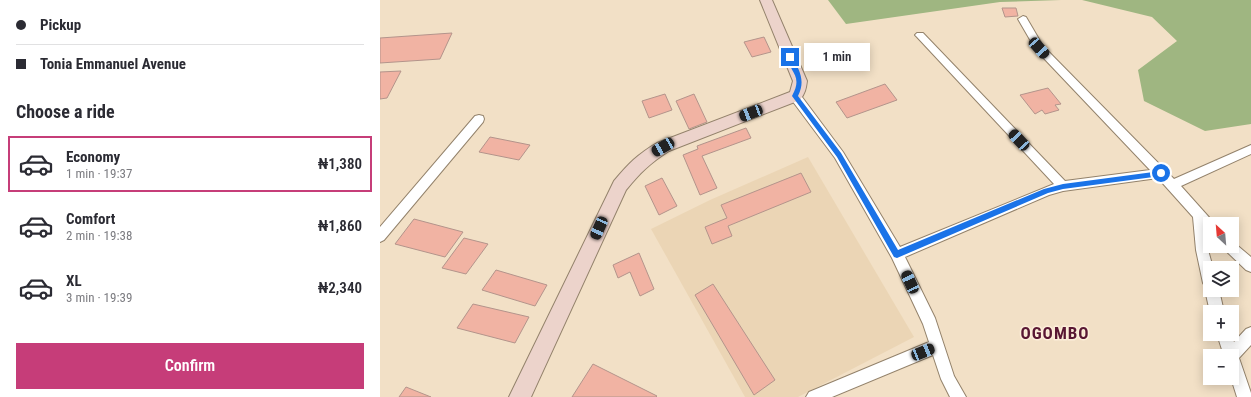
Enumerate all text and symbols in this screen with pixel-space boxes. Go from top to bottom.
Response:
text: Pickup [40,16,81,34]
car [1027,35,1051,61]
callout: 1 min [804,43,870,71]
route end [781,48,799,66]
text: 1 min [823,49,851,64]
text: Tonia Emmanuel Avenue [40,55,186,73]
text: Choose a ride [16,101,115,122]
car [738,103,764,123]
car [1006,127,1032,153]
car [650,136,676,158]
icon: car [18,146,54,182]
text: Economy [66,148,120,166]
text: ₦1,380 [318,155,362,173]
route start [1152,164,1170,182]
text: 1 min · 19:37 [66,166,132,181]
icon: car [18,208,54,244]
text: Comfort [66,210,115,228]
car [589,215,609,241]
text: ₦1,860 [318,217,362,235]
north arrow [1203,217,1239,253]
map controls [1203,217,1239,385]
text: 2 min · 19:38 [66,228,132,243]
button: layers [1203,261,1239,297]
car [899,269,921,295]
icon: car [18,270,54,306]
text: XL [66,272,82,290]
text: ₦2,340 [318,279,362,297]
text: 3 min · 19:39 [66,290,132,305]
button: + [1203,305,1239,341]
district label: OGOMBO [1020,323,1090,343]
car [910,342,936,362]
button: Confirm [16,343,364,389]
button: − [1203,349,1239,385]

